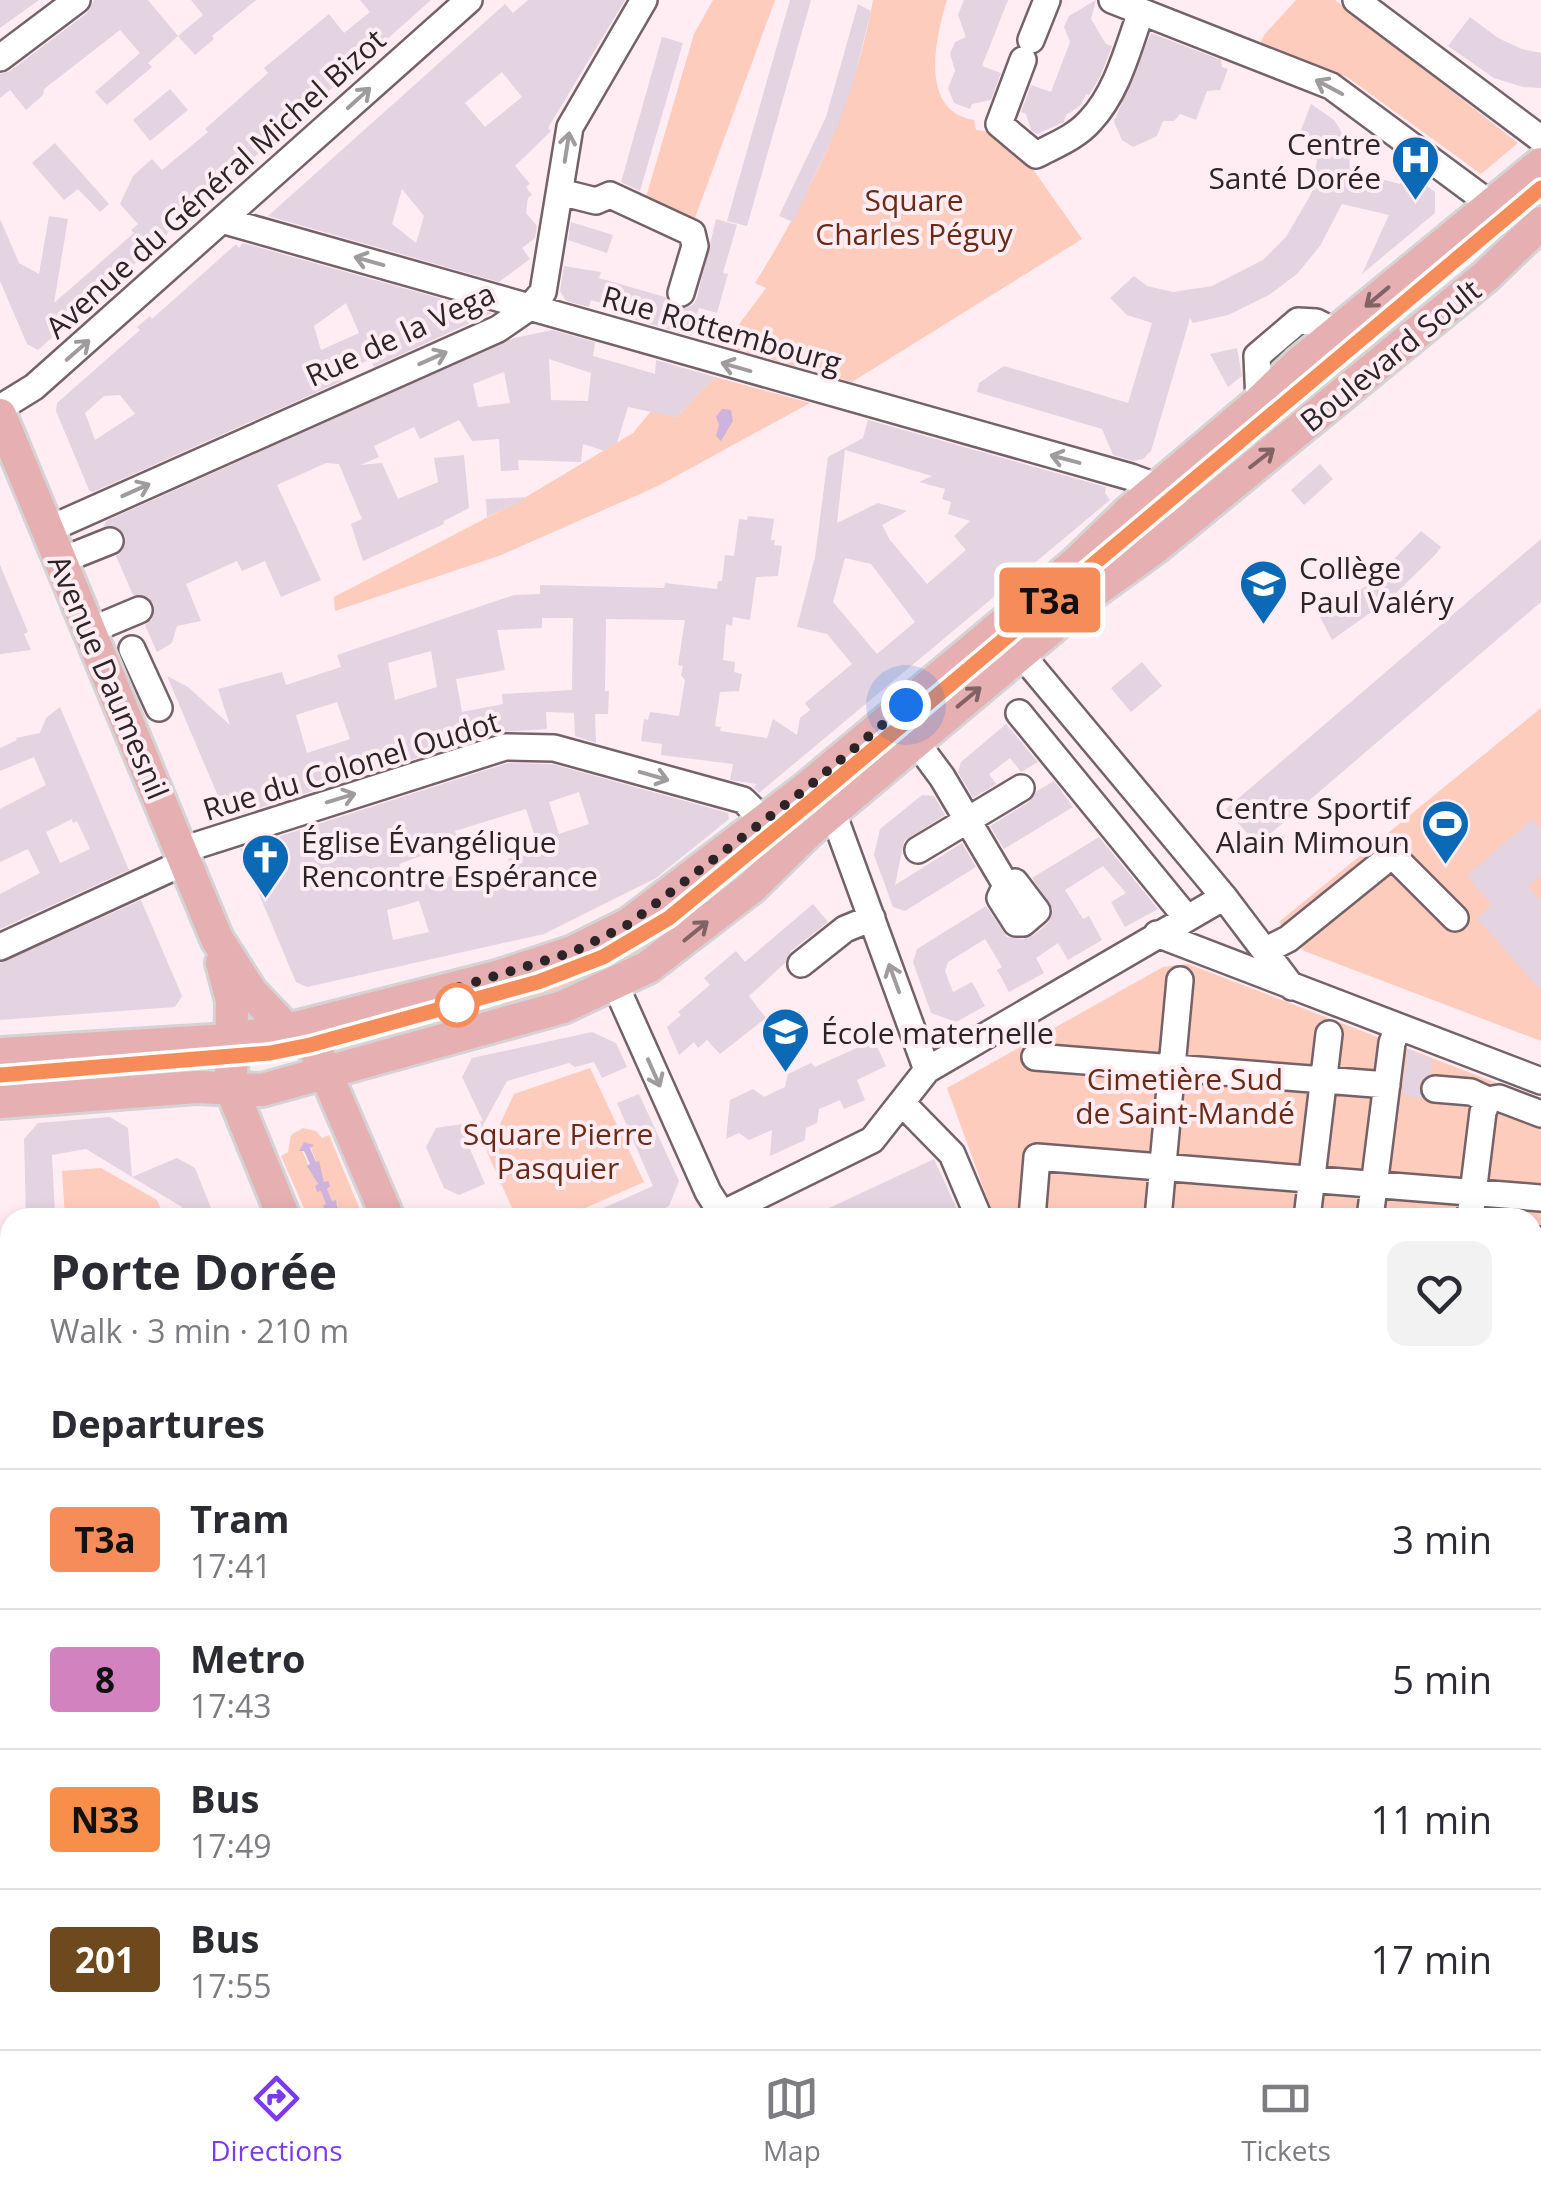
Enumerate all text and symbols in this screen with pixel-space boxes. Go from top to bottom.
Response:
street label: Avenue du Général Michel Bizot [36,19,394,347]
one-way arrow [1315,77,1344,96]
one-way arrow [346,87,371,110]
place label: Centre Santé Dorée [1208,123,1381,198]
one-way arrow [558,131,576,164]
hospital icon: Centre Santé Dorée [1390,134,1442,202]
park label: Square Charles Péguy [815,179,1014,254]
one-way arrow [353,251,385,270]
street label: Boulevard Soult [1291,269,1489,441]
street label: Rue de la Vega [299,272,501,396]
street label: Rue Rottembourg [597,275,847,383]
one-way arrow [1364,286,1390,308]
one-way arrow [65,338,90,361]
one-way arrow [417,348,448,366]
one-way arrow [720,357,752,375]
one-way arrow [1049,448,1081,467]
one-way arrow [1248,448,1275,469]
one-way arrow [120,480,151,498]
place label: Collège Paul Valéry [1299,547,1455,622]
street label: Avenue Daumesnil [39,549,179,805]
school or university icon: Collège Paul Valéry [1238,558,1290,626]
line badge: T3a [992,568,1108,632]
text: T3a [1019,577,1081,624]
your location [881,680,931,730]
one-way arrow [956,686,982,708]
street label: Rue du Colonel Oudot [198,700,504,830]
one-way arrow [638,767,669,786]
place label: Centre Sportif Alain Mimoun [1215,787,1412,862]
one-way arrow [324,788,356,806]
sports icon: Centre Sportif Alain Mimoun [1419,798,1471,866]
place label: Église Évangélique Rencontre Espérance [301,821,598,896]
church icon: Église Évangélique Rencontre Espérance [240,832,292,900]
one-way arrow [683,920,709,942]
one-way arrow [884,964,902,995]
unlabelled marker [436,984,478,1026]
school or university icon: École maternelle [760,1006,812,1074]
place label: École maternelle [821,1012,1054,1053]
one-way arrow [646,1057,664,1088]
park label: Cimetière Sud de Saint-Mandé [1075,1058,1295,1133]
park label: Square Pierre Pasquier [463,1113,653,1188]
text: Porte Dorée [50,1239,337,1304]
button: heart [1387,1241,1492,1346]
text: Walk · 3 min · 210 m [50,1309,349,1352]
text: Departures [50,1397,265,1449]
text: Tram [190,1492,290,1544]
text: 3 min [1392,1513,1492,1565]
text: T3a [74,1516,136,1563]
text: 17:41 [190,1544,272,1587]
text: Metro [190,1632,306,1684]
text: 5 min [1392,1653,1492,1705]
text: 8 [95,1656,115,1703]
text: 17:43 [190,1684,272,1727]
text: Bus [190,1772,259,1824]
text: 11 min [1371,1793,1492,1845]
text: N33 [71,1796,139,1843]
text: 17:49 [190,1824,272,1867]
text: Bus [190,1912,259,1964]
text: 17 min [1371,1933,1492,1985]
text: 201 [75,1936,135,1983]
text: 17:55 [190,1964,272,2007]
tab: Directions [210,2071,343,2169]
tab: Map [763,2071,821,2169]
tab: Tickets [1241,2071,1331,2169]

